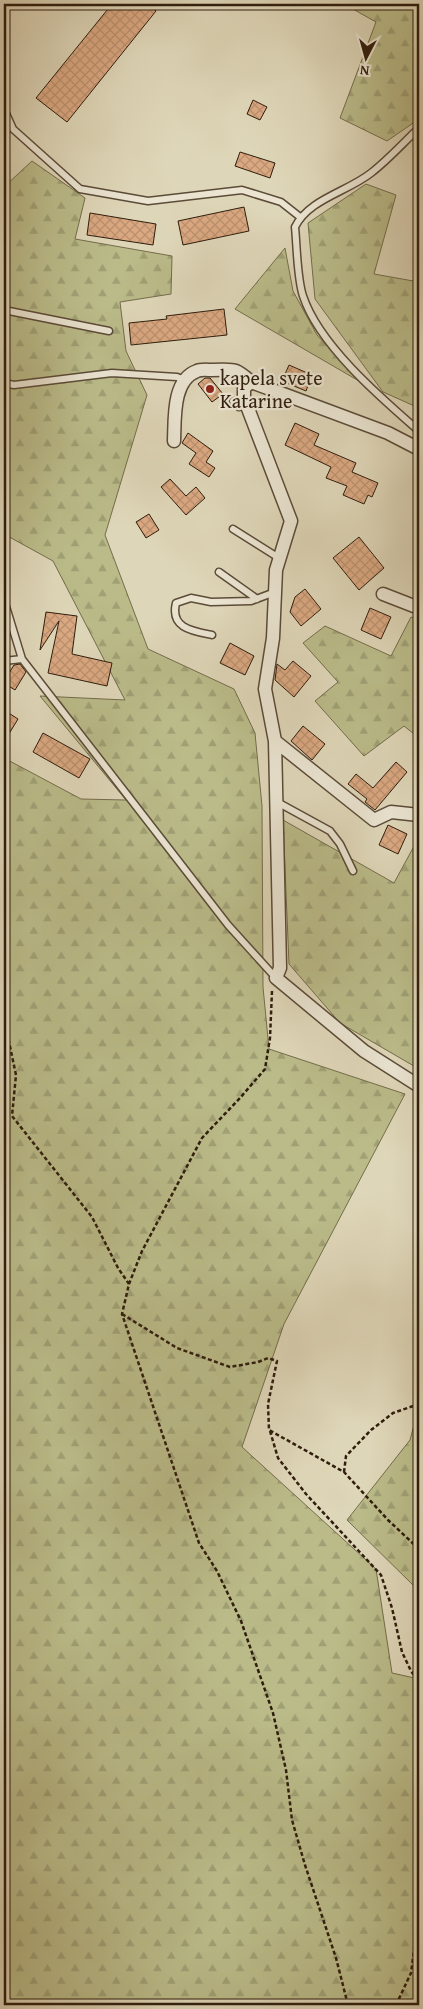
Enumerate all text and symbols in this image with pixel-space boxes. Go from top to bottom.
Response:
north arrow [340,32,390,82]
text: N [358,60,370,81]
place label: kapela svete Katarine [220,363,323,415]
marker: kapela svete Katarine [204,383,216,395]

